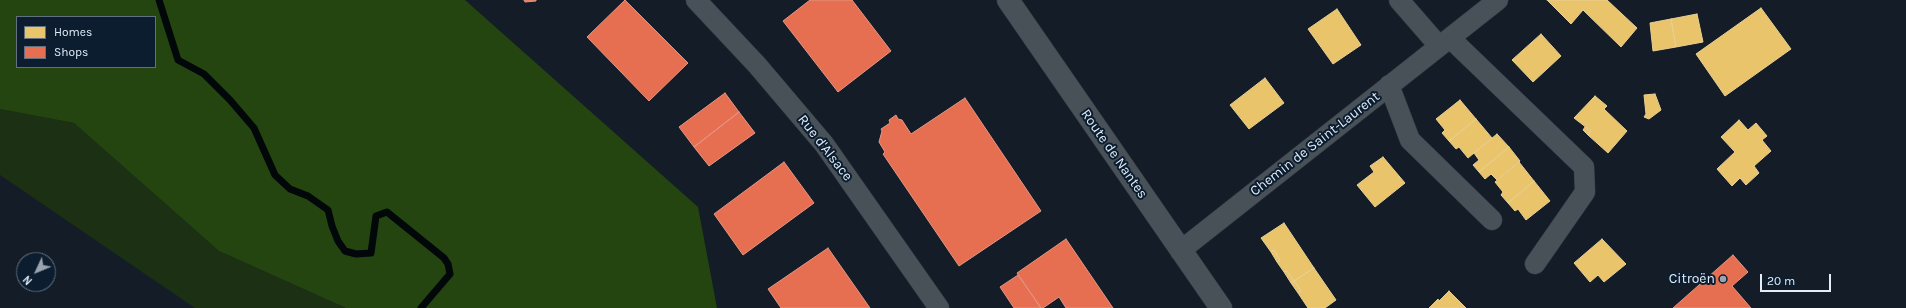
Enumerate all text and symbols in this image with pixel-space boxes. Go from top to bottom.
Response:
legend [16,16,156,68]
text: Homes [54,25,92,39]
text: Shops [54,45,88,59]
street label: Chemin de Saint-Laurent [1247,88,1383,200]
street label: Route de Nantes [1077,106,1151,202]
street label: Rue d'Alsace [794,112,856,184]
north arrow [16,252,56,292]
scale bar [1762,266,1833,292]
place label: Citroën [1669,271,1715,287]
text: N [20,273,35,287]
marker: Citroën [1718,274,1728,284]
text: 20 m [1767,274,1795,288]

